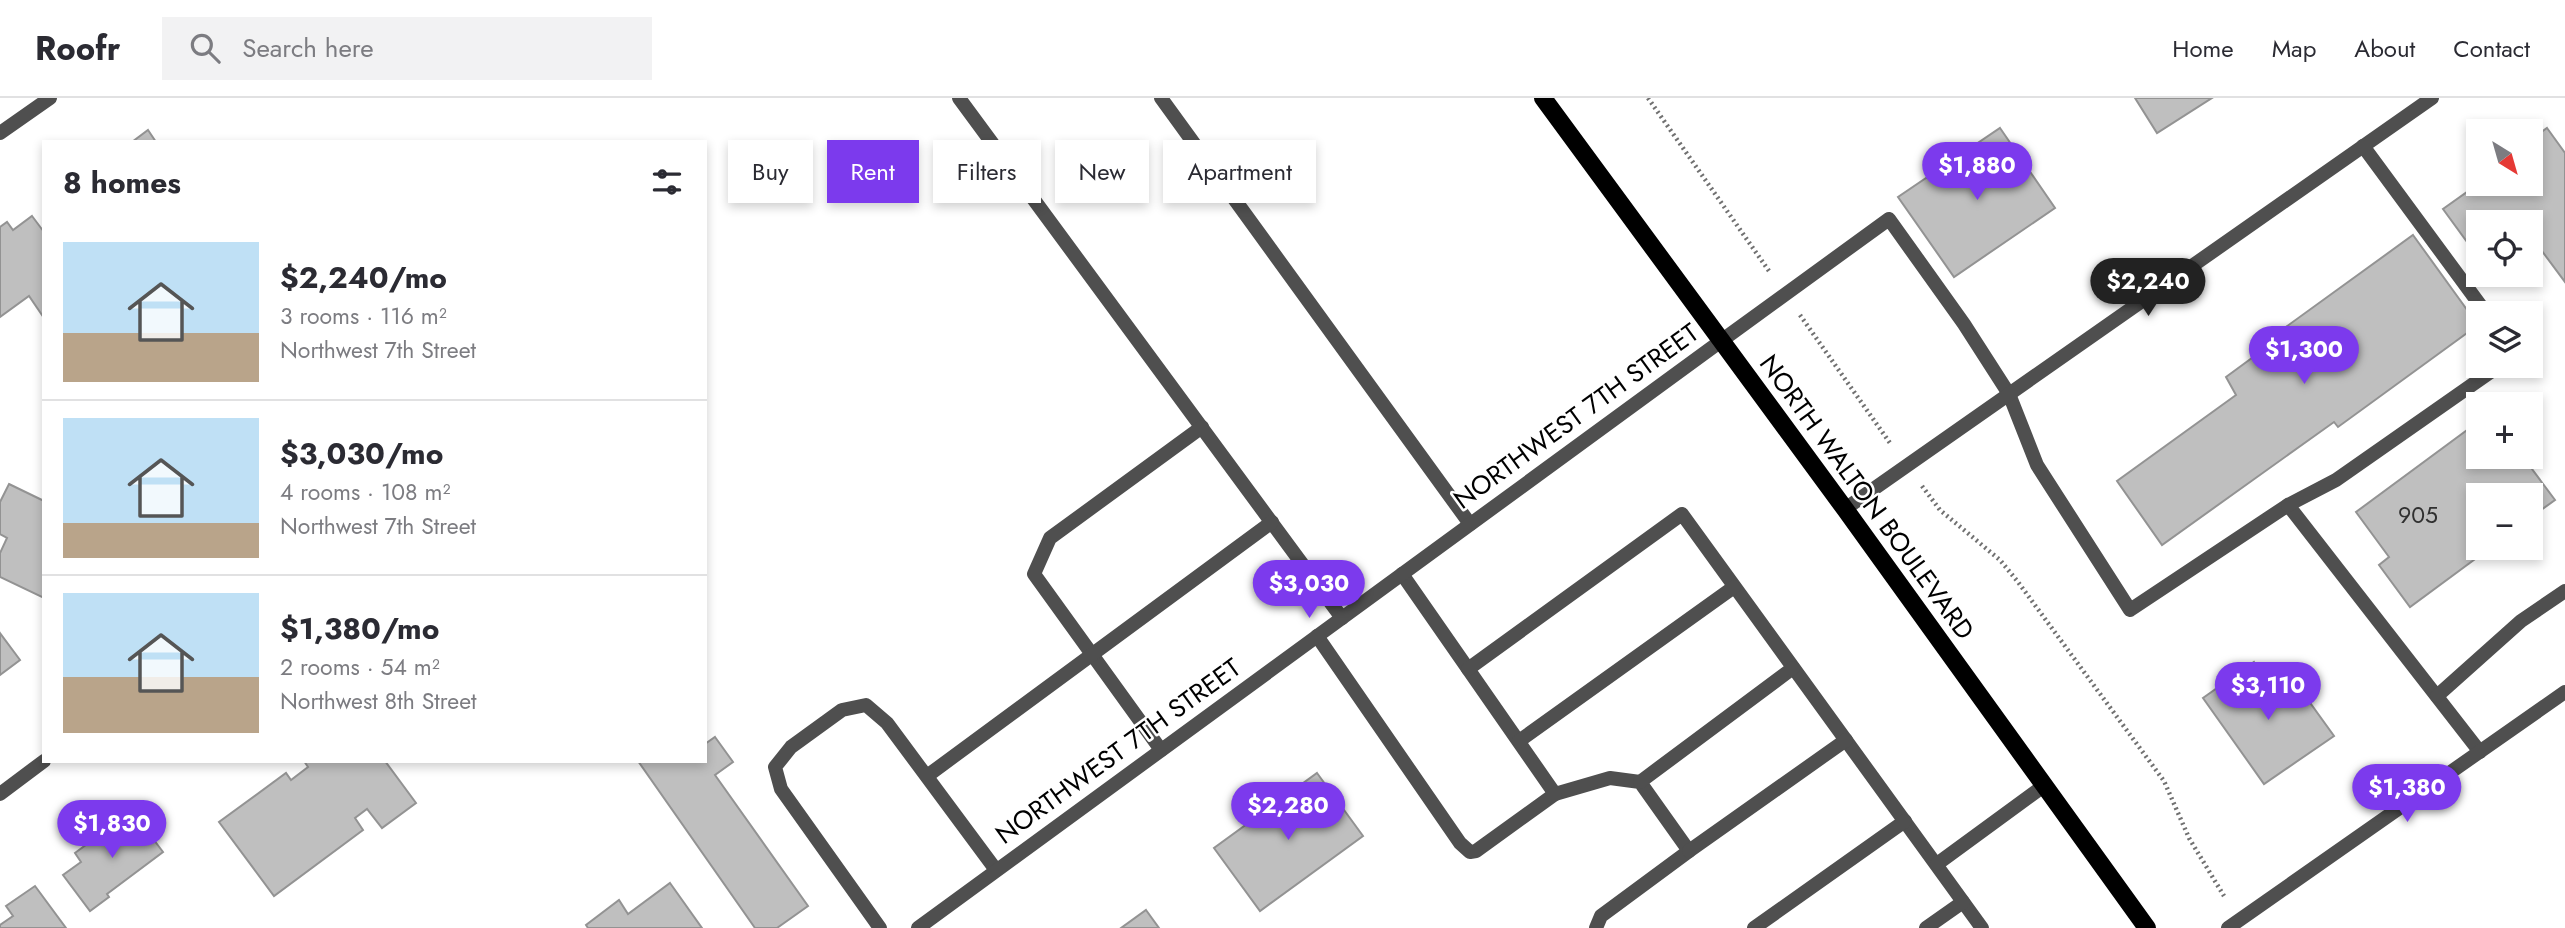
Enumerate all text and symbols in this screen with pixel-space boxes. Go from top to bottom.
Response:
search box [162,17,652,80]
text: Roofr [35,25,120,72]
icon: search [186,29,224,67]
text: Search here [242,29,374,67]
text: Home [2172,31,2234,66]
text: Map [2272,31,2316,66]
text: About [2354,31,2415,66]
text: Contact [2453,31,2530,66]
north arrow [2466,119,2543,196]
map controls [2466,119,2543,560]
chip: Buy [728,140,813,203]
chip: Rent [827,140,919,203]
chip: Filters [933,140,1041,203]
chip: New [1055,140,1149,203]
chip: Apartment [1163,140,1316,203]
pin: $1,880 [1920,142,2034,202]
text: $1,880 [1938,148,2016,182]
text: 8 homes [63,161,181,204]
icon: filters [648,163,686,201]
button: locate [2466,210,2543,287]
text: $2,240/mo [280,256,447,299]
pin: $2,240 [2091,258,2205,318]
text: $2,240 [2106,264,2190,298]
icon: home [119,270,203,354]
text: 3 rooms · 116 m² [280,299,447,333]
button: layers [2466,301,2543,378]
street label: NORTHWEST 7TH STREET [1446,314,1706,518]
pin: $1,300 [2247,327,2361,386]
text: $1,300 [2265,332,2343,366]
text: Northwest 7th Street [280,333,476,367]
street label: NORTH WALTON BOULEVARD [1750,346,1984,648]
button: + [2466,392,2543,469]
text: $3,030/mo [280,432,443,475]
icon: home [119,446,203,530]
text: 4 rooms · 108 m² [280,475,450,509]
button: − [2466,483,2543,560]
house number: 905 [2398,498,2438,532]
text: Northwest 7th Street [280,509,476,543]
pin: $3,030 [1252,560,1366,620]
text: $3,030 [1269,566,1349,600]
text: $1,380/mo [280,607,439,650]
icon: home [119,621,203,705]
street label: NORTHWEST 7TH STREET [988,649,1248,853]
text: 2 rooms · 54 m² [280,650,440,684]
pin: $3,110 [2211,662,2325,722]
text: $3,110 [2231,668,2305,702]
text: Northwest 8th Street [280,684,477,718]
pin: $1,380 [2350,764,2464,824]
text: $1,380 [2368,770,2446,804]
pin: $2,280 [1231,782,1345,842]
text: $2,280 [1247,788,1329,822]
pin: $1,830 [55,800,169,860]
text: $1,830 [73,806,151,840]

